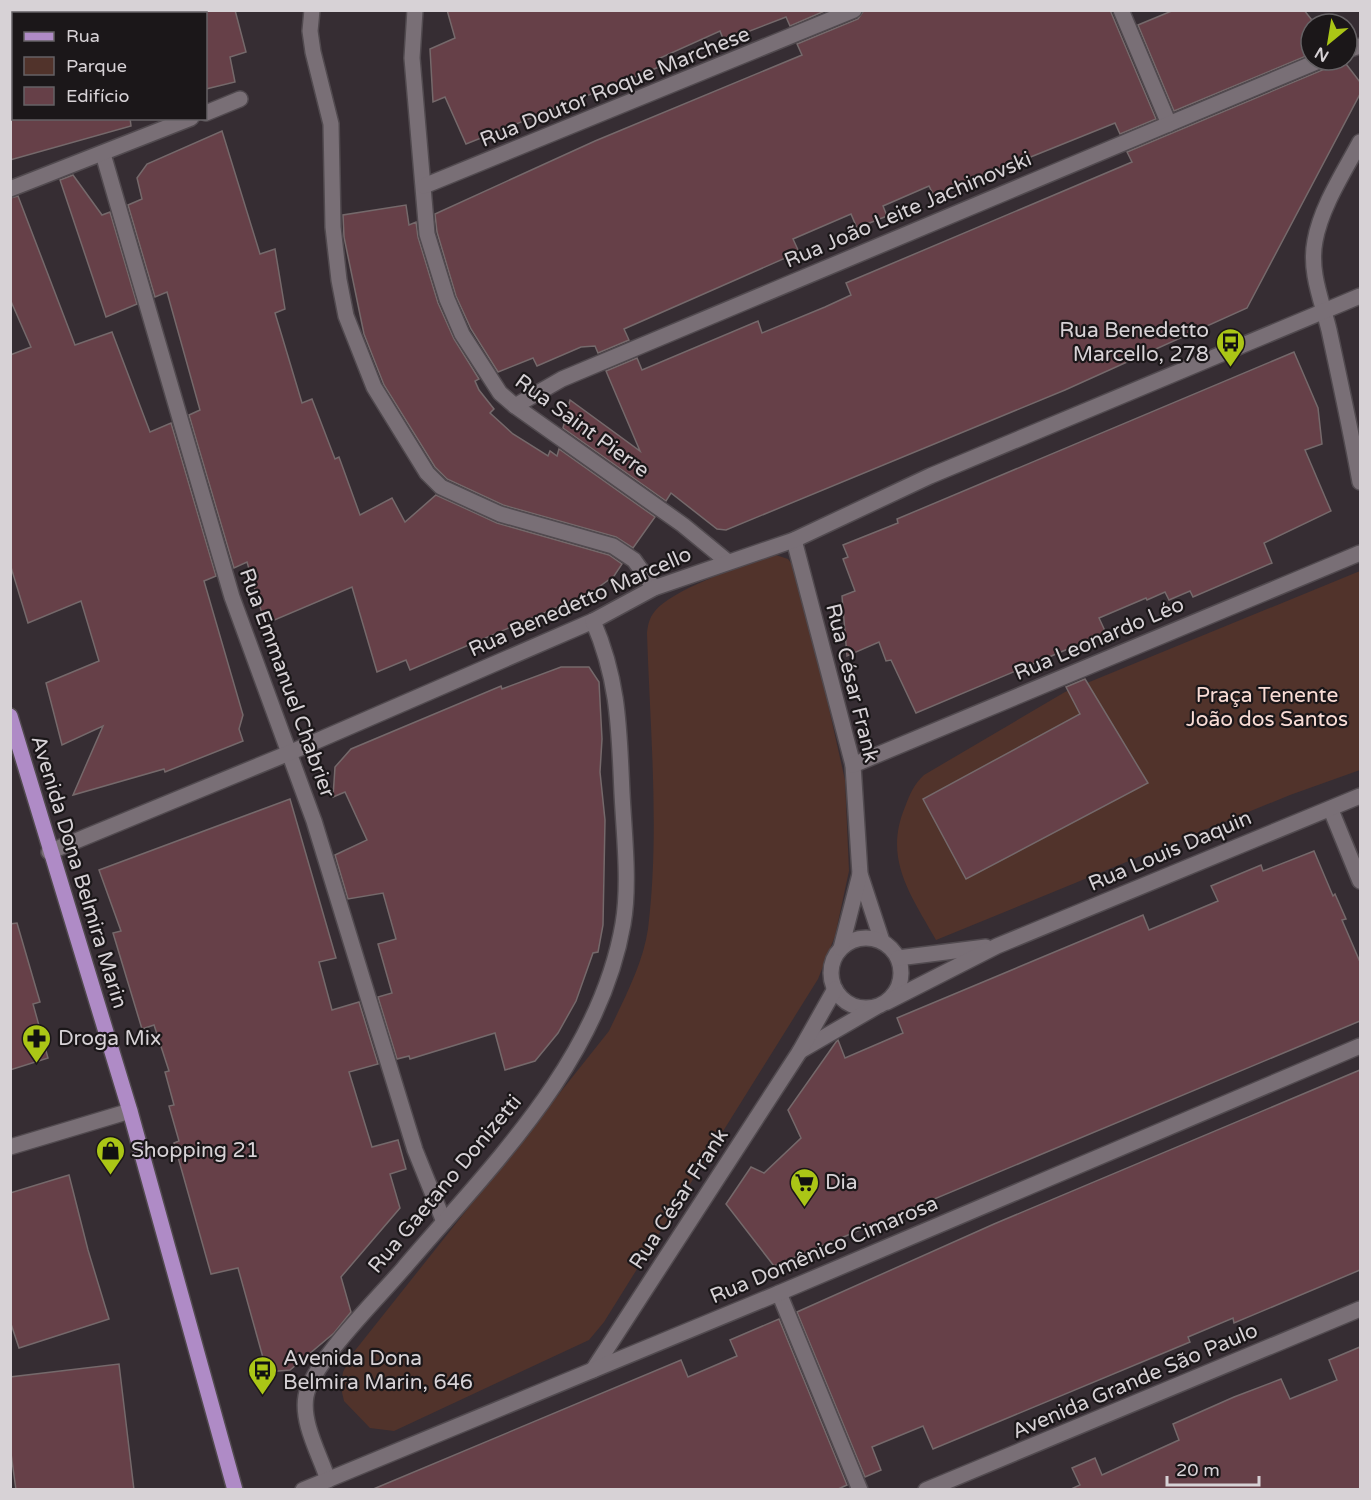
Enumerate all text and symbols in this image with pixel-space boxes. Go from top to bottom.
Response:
legend [12,12,207,120]
north arrow [1299,12,1359,72]
street label: Rua Doutor Roque Marchese [476,21,754,153]
text: Rua [66,25,100,47]
text: N [1311,42,1333,66]
text: Parque [66,55,127,77]
text: Edifício [66,85,130,107]
street label: Rua João Leite Jachinovski [781,147,1035,273]
place label: Rua Benedetto Marcello, 278 [1059,318,1209,367]
bus stop icon: Rua Benedetto Marcello, 278 [1214,326,1246,368]
street label: Rua Saint Pierre [510,369,654,483]
street label: Rua Benedetto Marcello [465,542,695,662]
street label: Rua Emmanuel Chabrier [234,565,340,801]
street label: Rua Leonardo Léo [1010,592,1188,686]
street label: Rua César Frank [820,601,884,765]
park label: Praça Tenente João dos Santos [1186,683,1348,732]
street label: Avenida Dona Belmira Marin [26,733,132,1011]
street label: Rua Louis Daquin [1085,805,1255,897]
pharmacy icon: Droga Mix [21,1022,53,1064]
place label: Droga Mix [58,1026,161,1051]
street label: Rua Gaetano Donizetti [363,1090,527,1278]
street label: Rua César Frank [624,1124,734,1274]
shop icon: Shopping 21 [94,1134,126,1176]
place label: Shopping 21 [131,1138,259,1163]
supermarket icon: Dia [788,1166,820,1208]
place label: Dia [825,1170,858,1195]
street label: Rua Domênico Cimarosa [706,1191,942,1309]
street label: Avenida Grande São Paulo [1008,1318,1262,1444]
place label: Avenida Dona Belmira Marin, 646 [283,1346,473,1395]
bus stop icon: Avenida Dona Belmira Marin, 646 [246,1354,278,1396]
scale bar [1167,1449,1258,1487]
text: 20 m [1176,1459,1220,1481]

